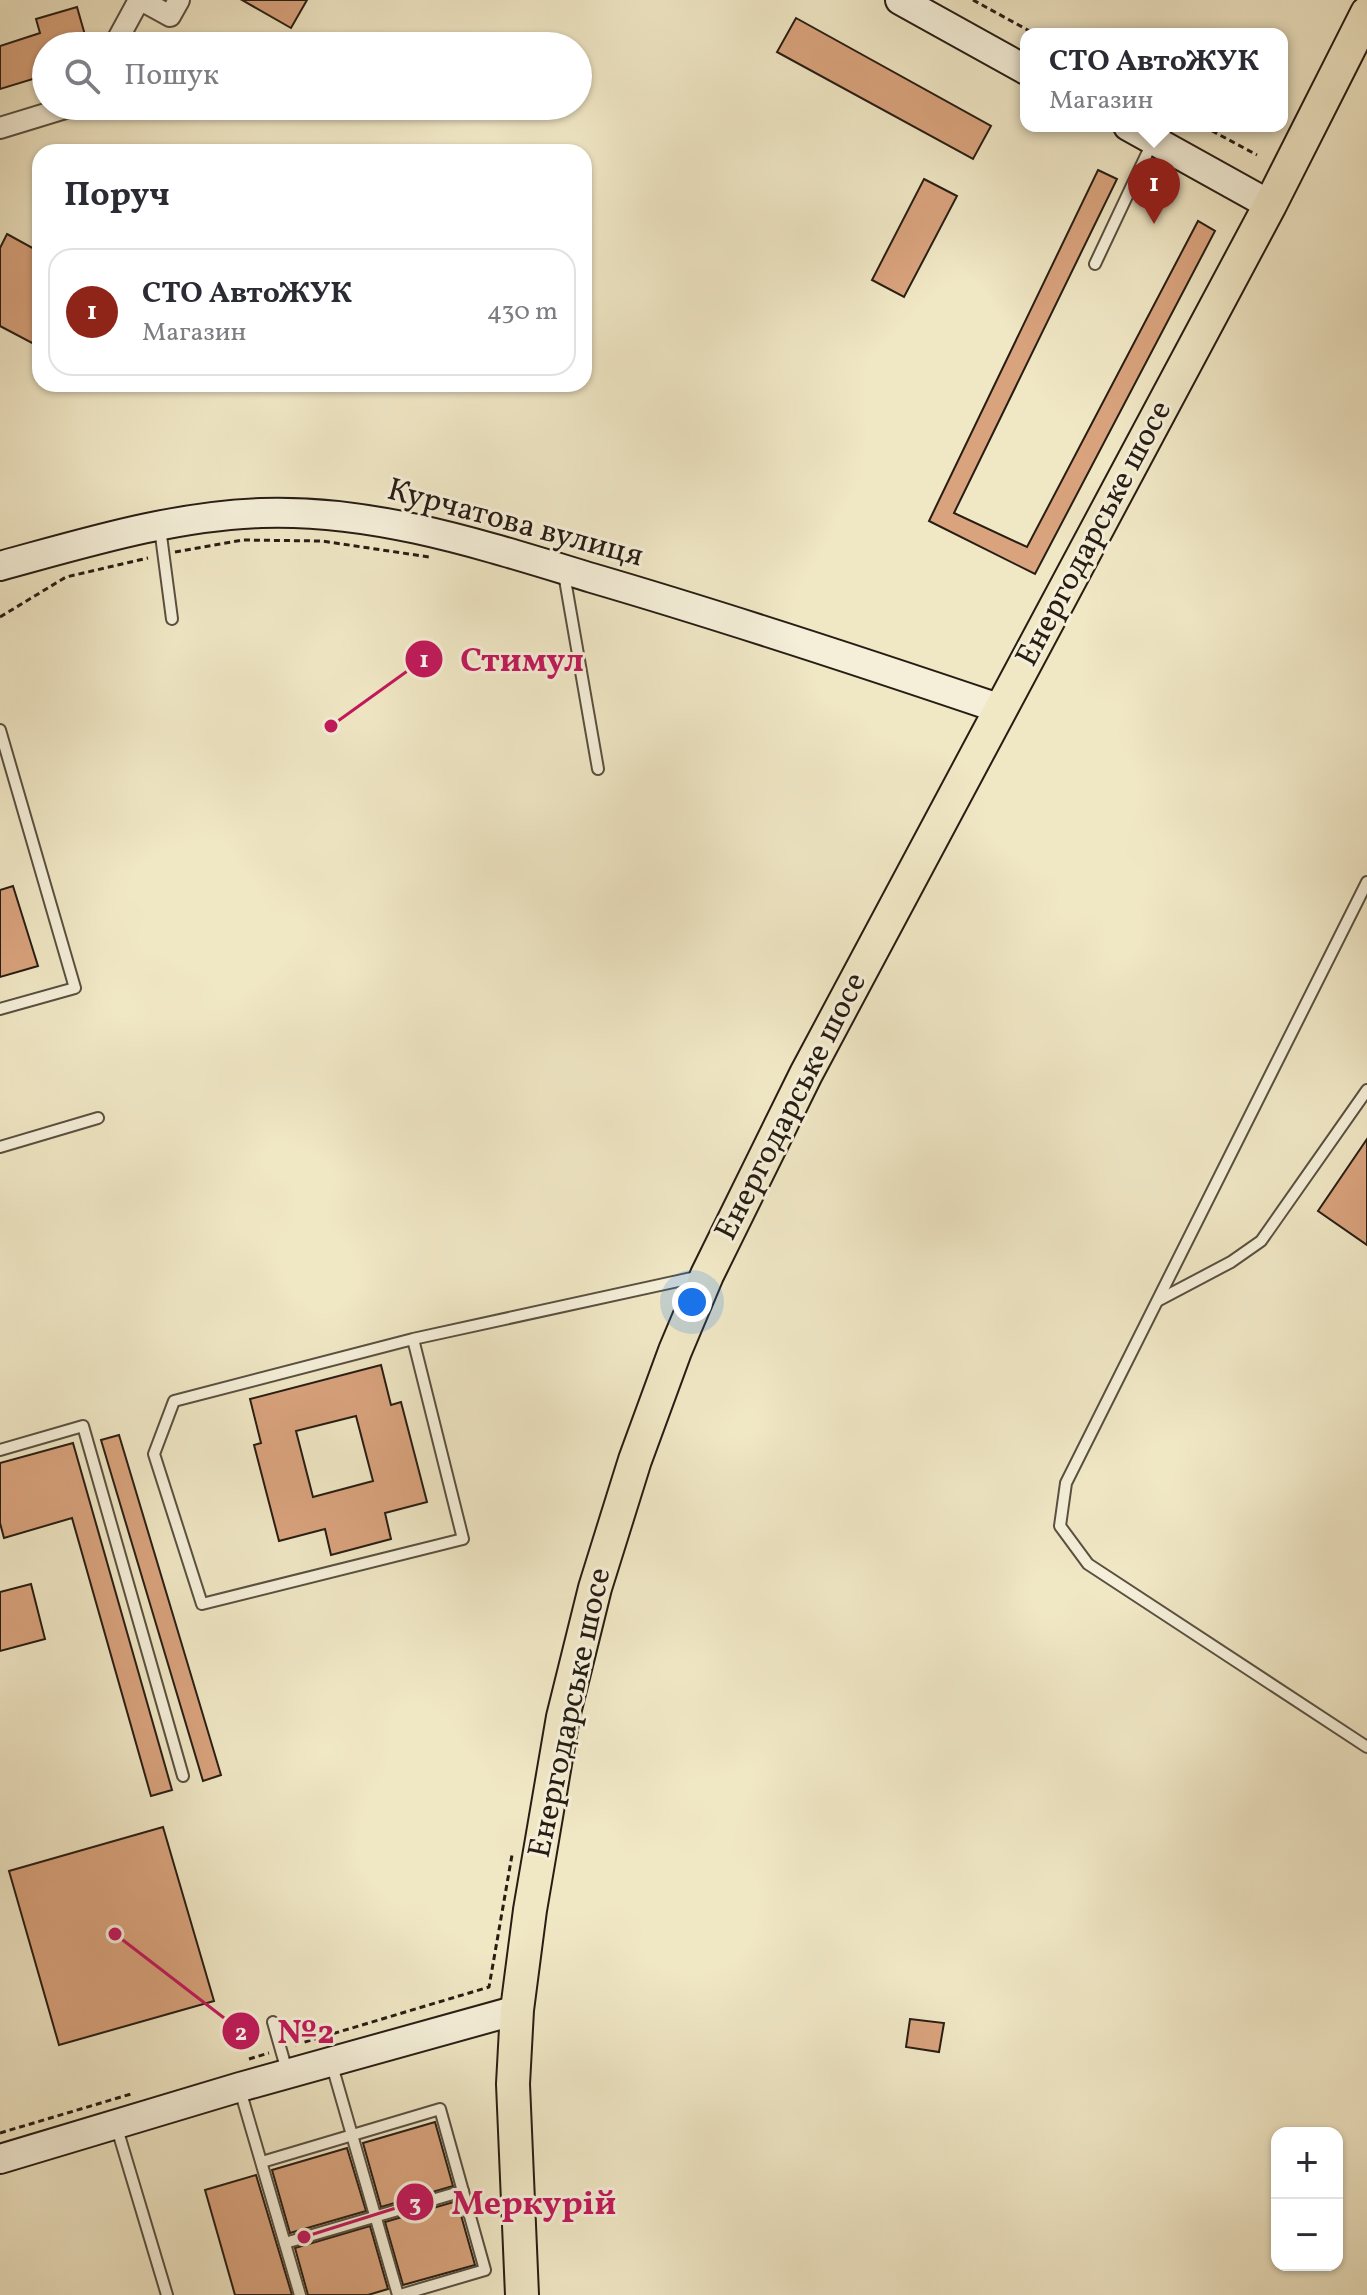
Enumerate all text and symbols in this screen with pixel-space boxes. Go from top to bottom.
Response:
popup [1020,28,1288,132]
search box [32,32,592,120]
text: СТО АвтоЖУК [1049,41,1259,83]
icon: search [60,54,104,98]
text: Пошук [124,55,219,97]
text: Магазин [1049,83,1153,119]
pin: 1 [1128,158,1180,224]
text: Поруч [64,173,170,220]
text: СТО АвтоЖУК [142,273,352,315]
text: 1 [87,294,97,330]
text: 430 m [487,294,558,330]
text: Магазин [142,315,246,351]
street label: Енергодарське шосе [1006,393,1184,675]
street label: Курчатова вулиця [382,469,648,579]
callout: Стимул [404,630,600,688]
text: Стимул [460,639,584,686]
text: 1 [419,644,429,678]
street label: Енергодарське шосе [705,965,879,1249]
your location [672,1282,712,1322]
street label: Енергодарське шосе [519,1564,623,1862]
callout: №2 [221,2002,351,2060]
text: №2 [277,2011,335,2058]
text: 2 [235,2017,247,2051]
map controls [1271,2127,1343,2271]
button: + [1271,2127,1343,2199]
callout: Меркурій [395,2173,632,2231]
text: Меркурій [452,2182,616,2229]
text: 3 [409,2188,421,2222]
button: − [1271,2199,1343,2271]

